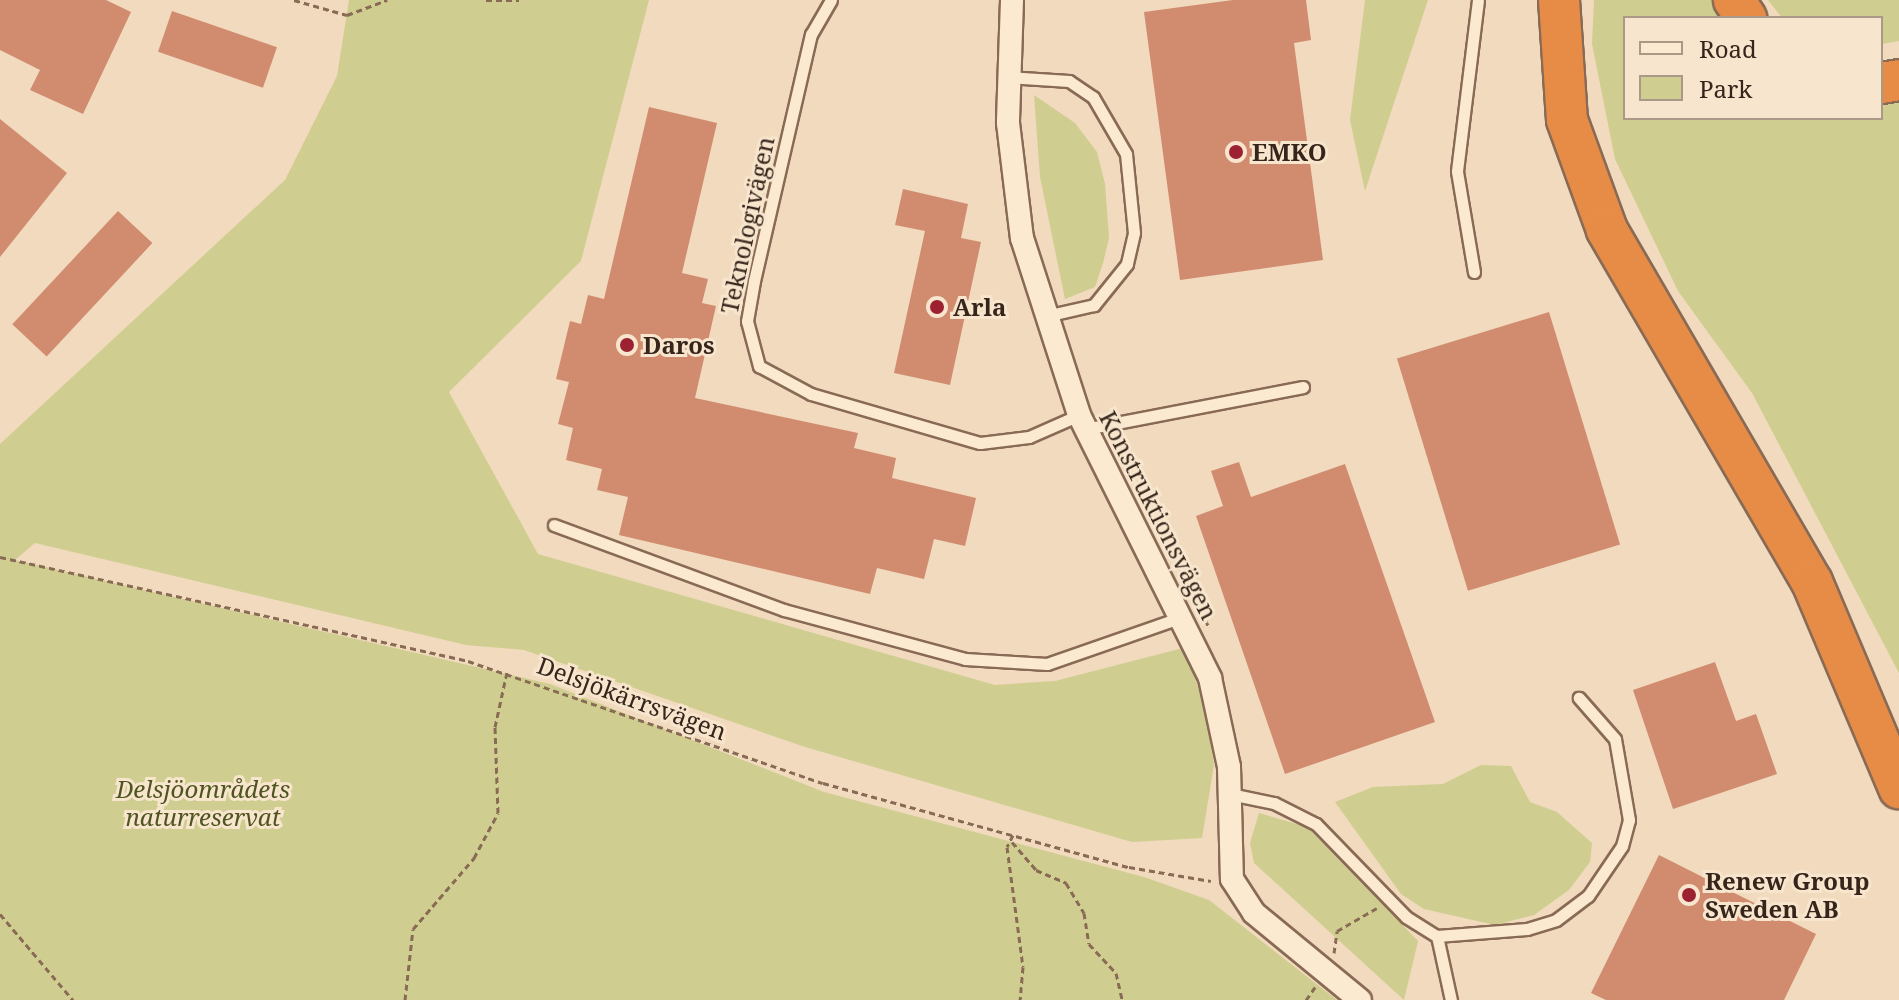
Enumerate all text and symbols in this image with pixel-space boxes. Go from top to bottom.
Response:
legend [1623,16,1883,120]
text: Road [1699,32,1757,65]
text: Park [1699,72,1752,105]
street label: Teknologivägen [714,134,780,316]
place label: EMKO [1252,138,1327,166]
marker: EMKO [1227,143,1245,161]
place label: Arla [953,293,1006,321]
marker: Arla [928,298,946,316]
place label: Daros [643,331,715,359]
marker: Daros [618,336,636,354]
street label: Konstruktionsvägen [1094,406,1224,624]
street label: Delsjökärrsvägen [533,650,731,746]
park label: Delsjöområdets naturreservat [116,775,290,831]
place label: Renew Group Sweden AB [1705,867,1870,923]
marker: Renew Group Sweden AB [1680,886,1698,904]

